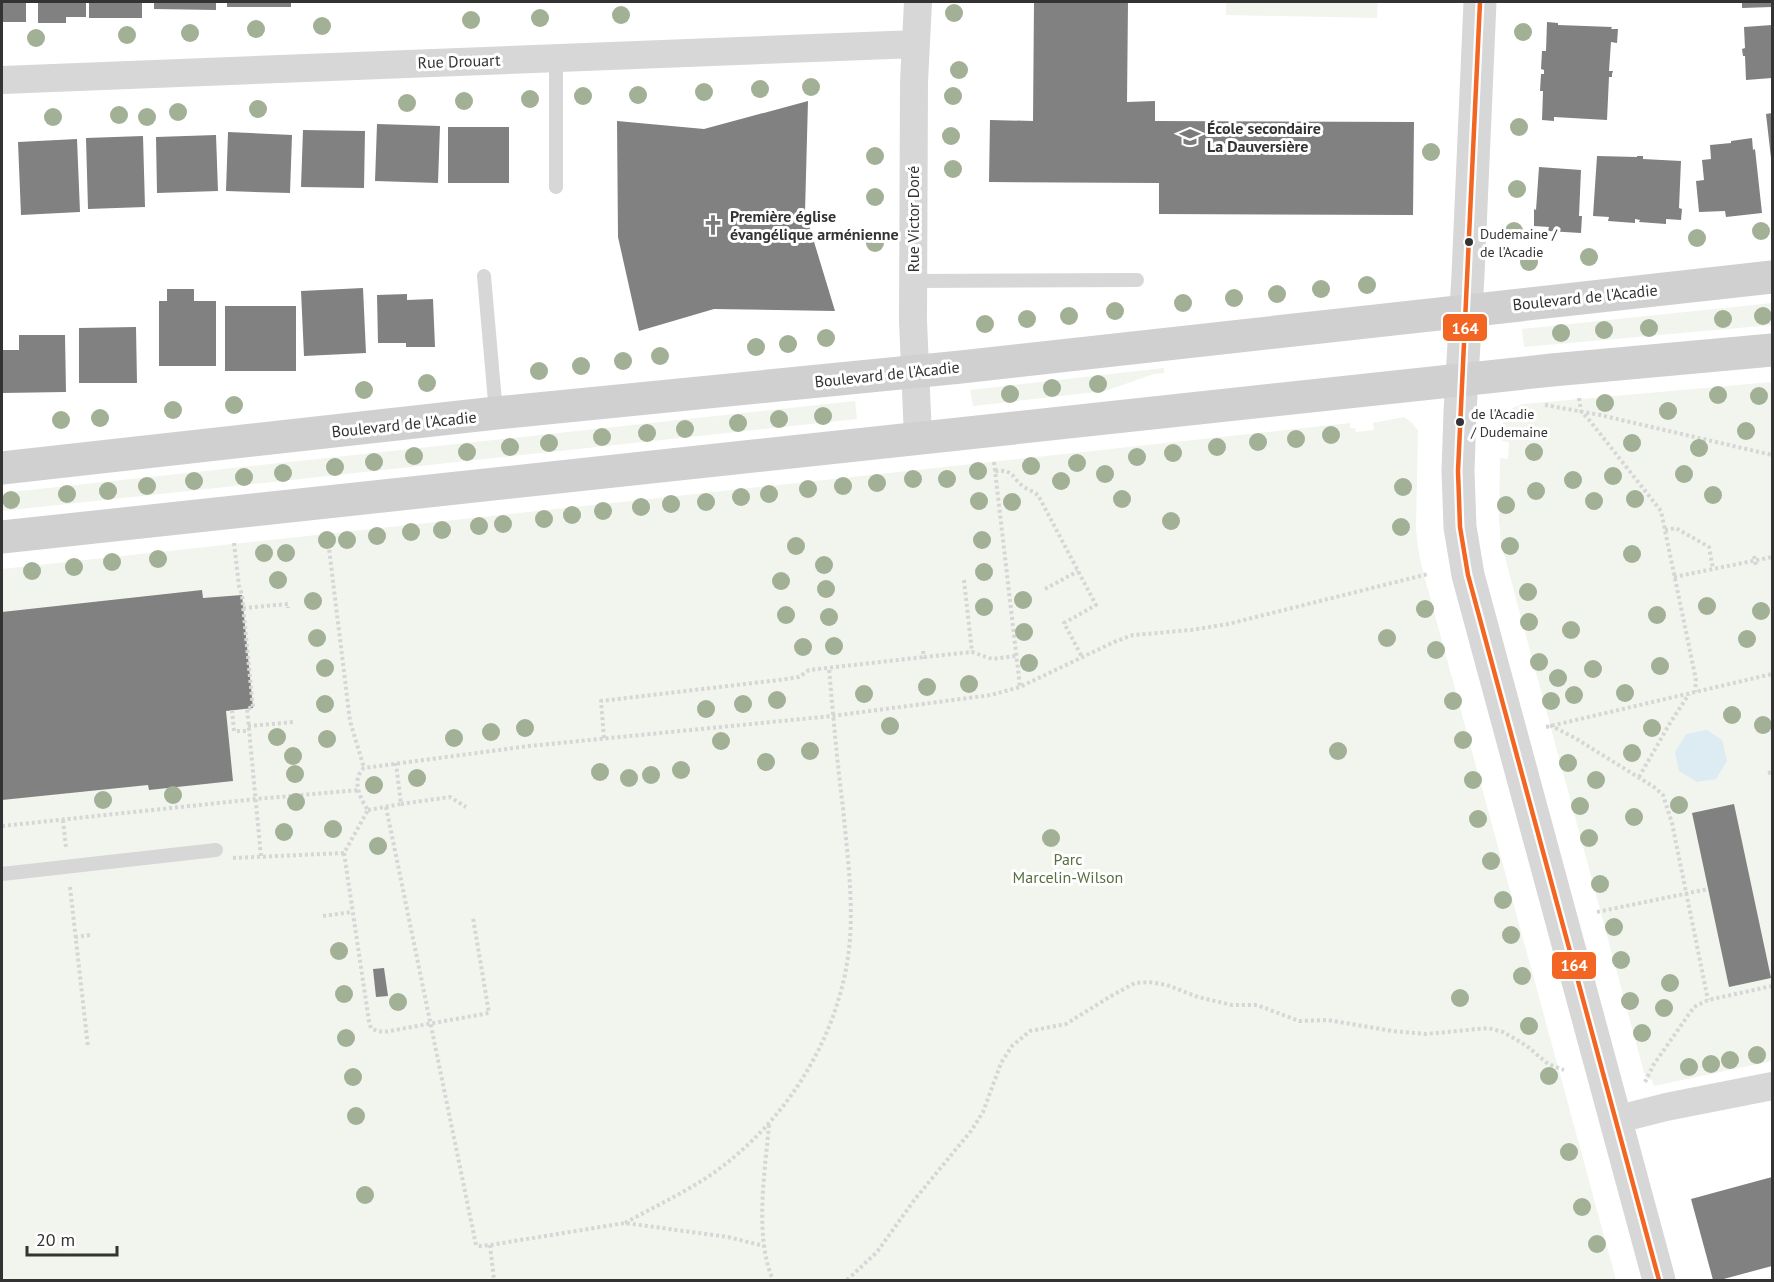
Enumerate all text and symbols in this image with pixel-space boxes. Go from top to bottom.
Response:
street label: Rue Drouart [417,50,501,72]
place label: École secondaire La Dauversière [1207,118,1321,156]
school or university icon: École secondaire La Dauversière [1178,125,1202,149]
street label: Rue Victor Doré [903,166,923,272]
place label: Première église évangélique arménienne [730,206,899,244]
church icon: Première église évangélique arménienne [701,213,725,237]
place label: Dudemaine / de l'Acadie [1480,225,1558,261]
marker: Dudemaine / de l'Acadie [1463,236,1475,248]
street label: Boulevard de l'Acadie [1512,279,1658,315]
line badge: 164 [1442,313,1488,342]
text: 164 [1451,318,1479,338]
street label: Boulevard de l'Acadie [814,356,960,392]
place label: de l'Acadie / Dudemaine [1470,405,1548,441]
street label: Boulevard de l'Acadie [331,406,477,442]
marker: de l'Acadie / Dudemaine [1454,416,1466,428]
park label: Parc Marcelin-Wilson [1013,849,1123,887]
line badge: 164 [1551,951,1597,980]
text: 164 [1560,955,1588,975]
scale bar [27,1219,117,1257]
text: 20 m [36,1228,75,1251]

